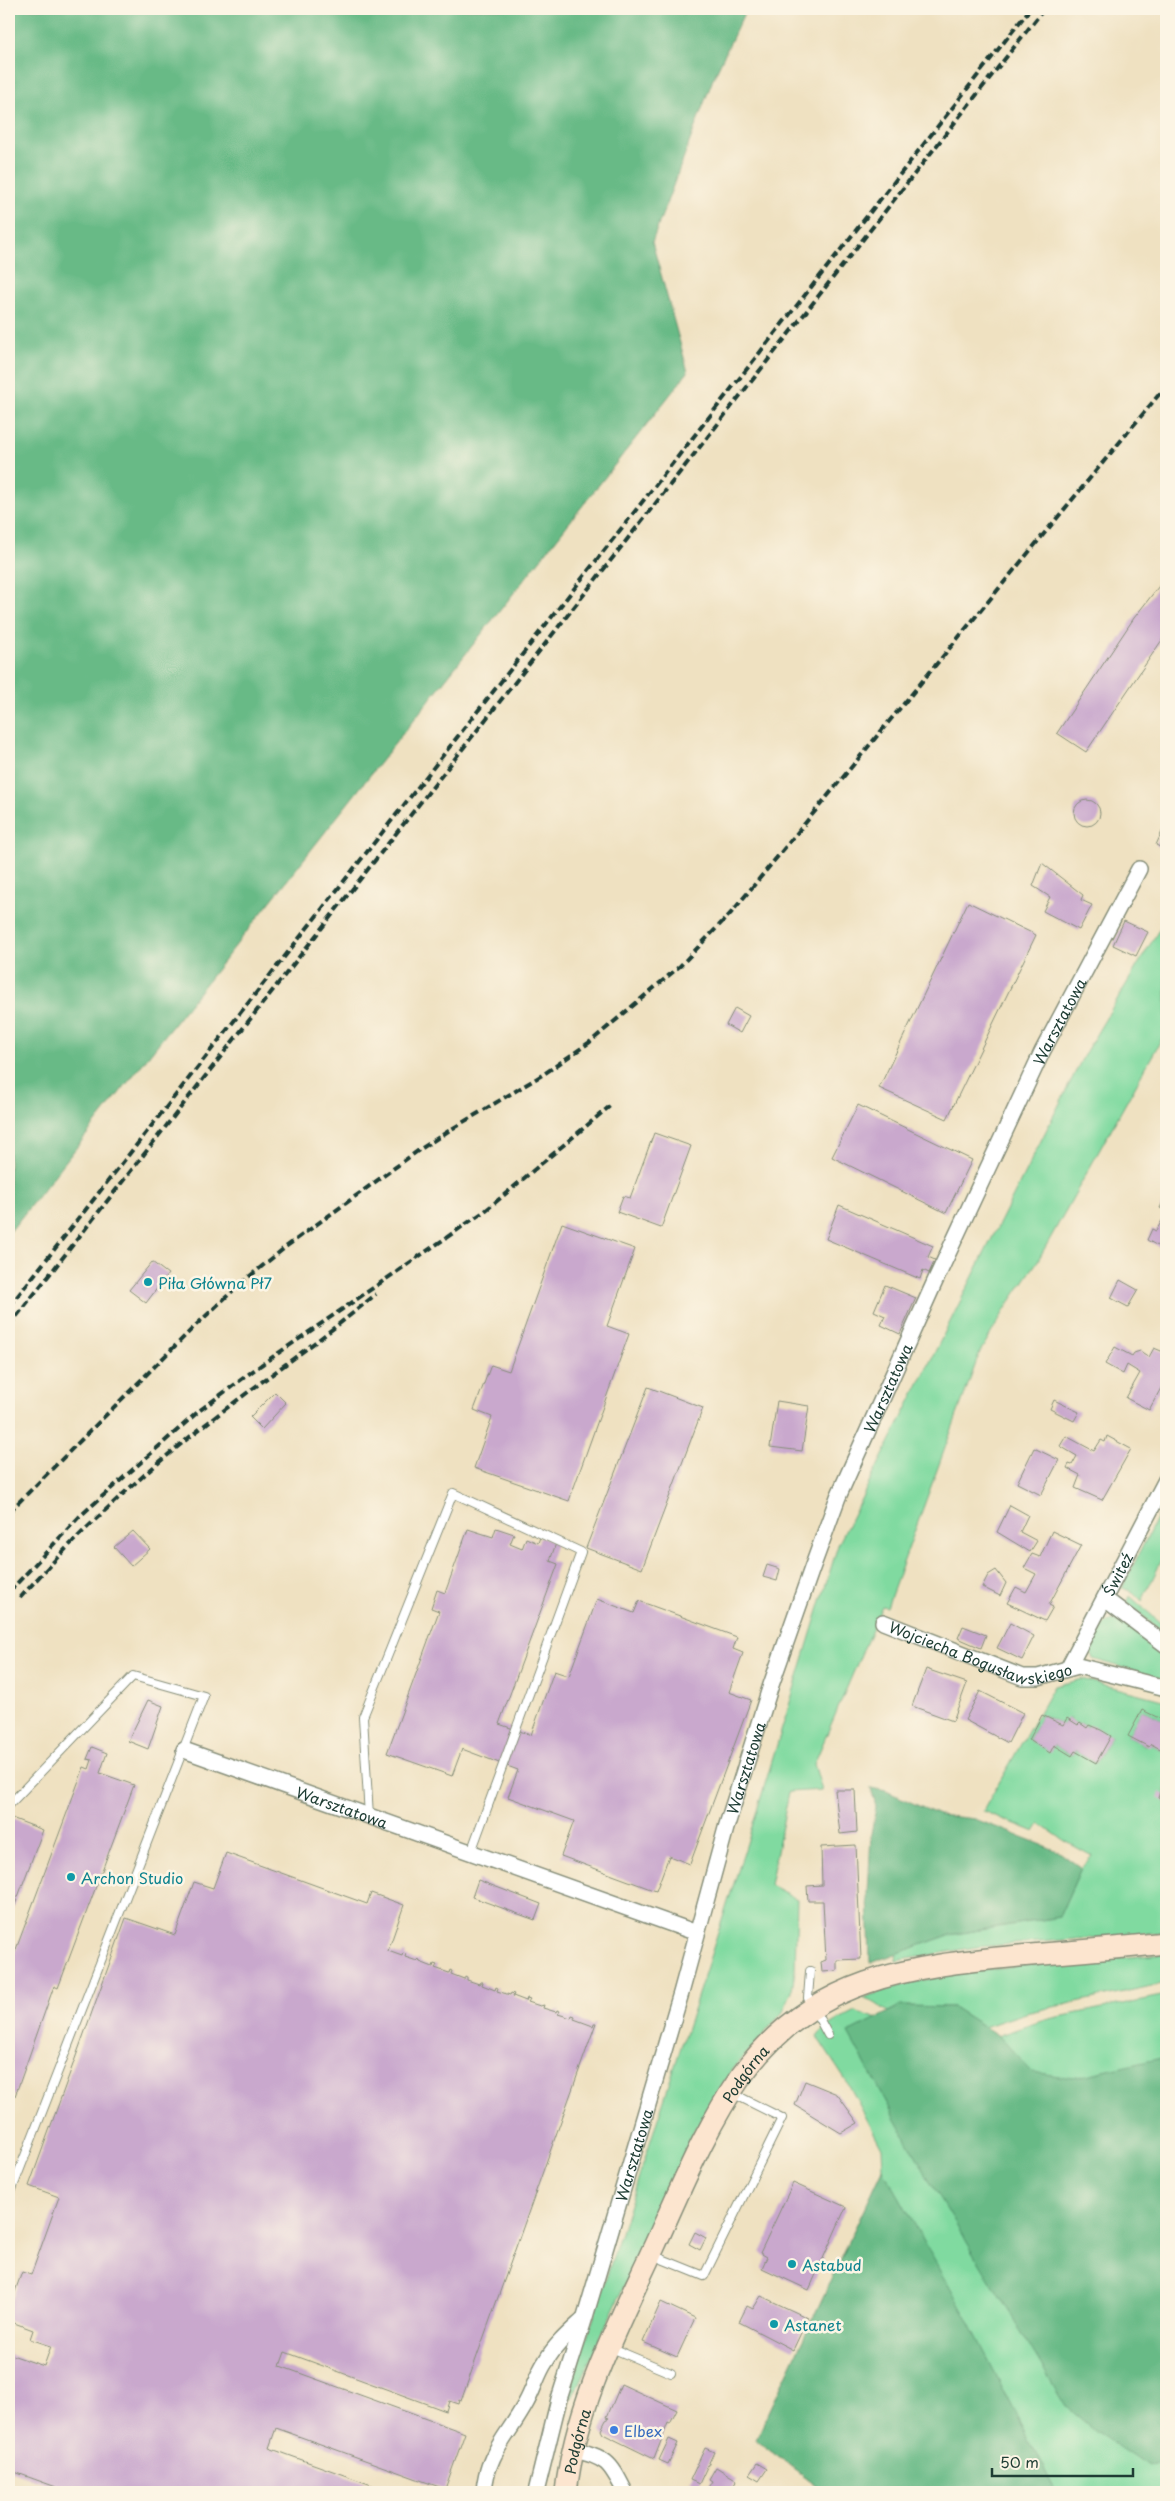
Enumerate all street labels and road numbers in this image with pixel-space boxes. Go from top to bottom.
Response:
street label: Warsztatowa [1026,973,1091,1068]
street label: Warsztatowa [857,1339,917,1436]
street label: Świteź [1096,1548,1138,1600]
street label: Wojciecha Bogusławskiego [886,1614,1074,1690]
street label: Warsztatowa [720,1718,771,1817]
street label: Warsztatowa [293,1780,392,1834]
street label: Podgórna [716,2039,774,2107]
street label: Warsztatowa [608,2105,658,2204]
street label: Podgórna [557,2405,596,2476]

